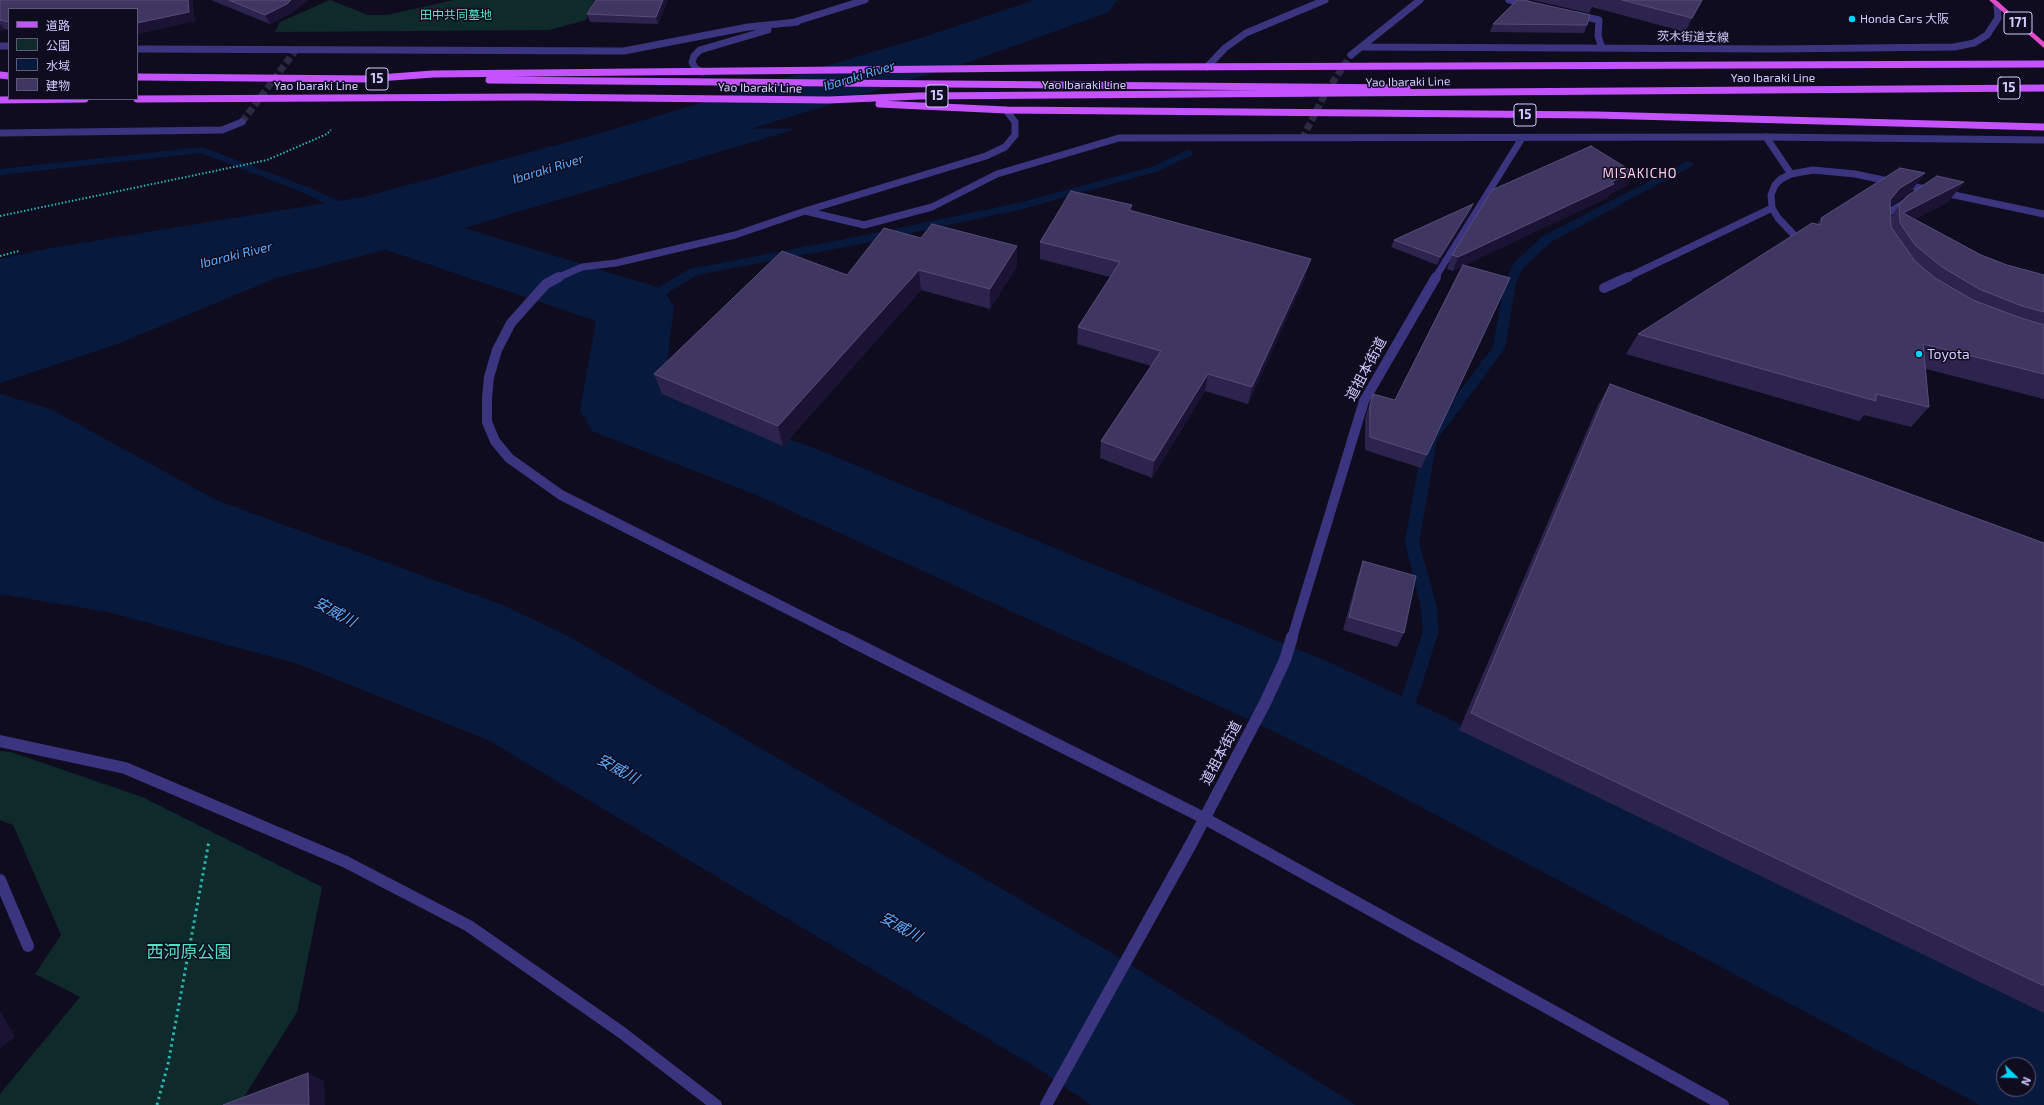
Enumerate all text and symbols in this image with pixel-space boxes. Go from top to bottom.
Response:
legend [8,8,138,100]
park label: 田中共同墓地 [420,8,492,22]
place label: Honda Cars 大阪 [1860,12,1949,26]
road number: 171 [2004,12,2032,34]
marker: Honda Cars 大阪 [1847,14,1857,24]
text: 道路 [46,18,70,32]
street label: 茨木街道支線 [1657,29,1729,45]
text: 公園 [46,38,70,52]
text: 水域 [46,58,70,72]
water label: Ibaraki River [821,58,897,94]
road number: 15 [366,68,388,90]
street label: Yao Ibaraki Line [1731,71,1815,85]
street label: Yao Ibaraki Line [1366,74,1450,90]
road number: 15 [1998,77,2020,99]
text: 建物 [46,78,70,92]
street label: Yao Ibaraki Line [1042,78,1126,92]
street label: Yao Ibaraki Line [274,79,358,93]
street label: Yao Ibaraki Line [718,80,802,96]
road number: 15 [926,85,948,107]
road number: 15 [1514,104,1536,126]
water label: Ibaraki River [510,151,586,187]
district label: MISAKICHO [1602,166,1678,182]
water label: Ibaraki River [198,238,274,272]
street label: 道祖本街道 [1342,334,1390,404]
place label: Toyota [1927,346,1970,362]
marker: Toyota [1914,349,1924,359]
water label: 安威川 [311,593,359,631]
street label: 道祖本街道 [1197,718,1245,788]
water label: 安威川 [594,750,642,788]
water label: 安威川 [877,908,925,946]
park label: 西河原公園 [147,942,231,962]
north arrow [1996,1057,2036,1097]
text: N [2019,1075,2034,1088]

